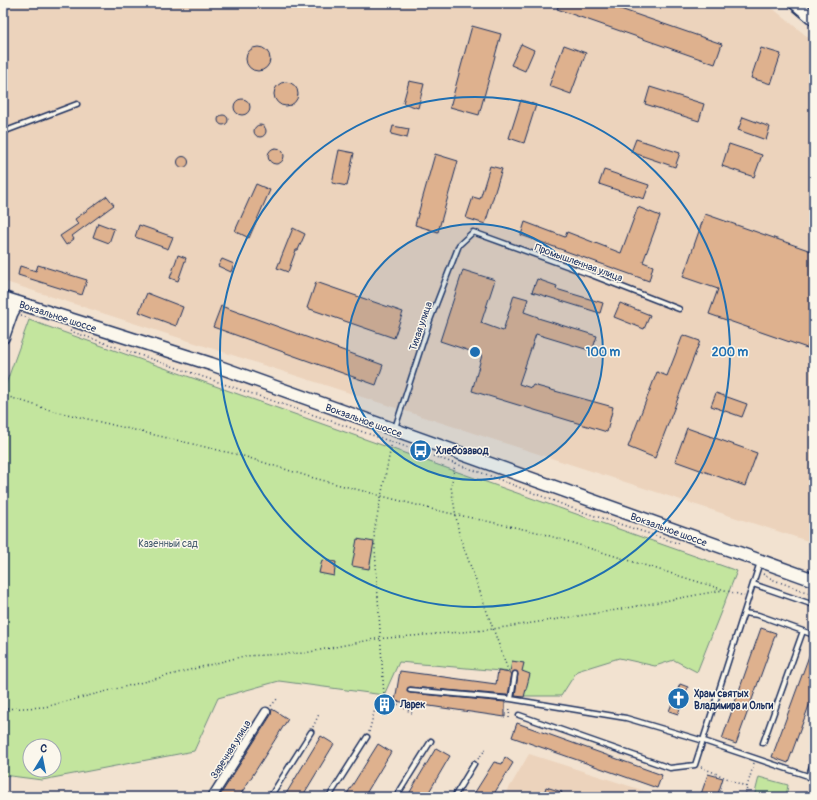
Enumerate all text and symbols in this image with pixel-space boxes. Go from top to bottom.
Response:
street label: Промышленная улица [533,241,625,285]
street label: Вокзальное шоссе [18,299,98,335]
street label: Тихая улица [407,300,435,353]
centre of rings [468,345,482,359]
text: 100 m [586,345,621,360]
text: 200 m [712,345,749,360]
street label: Вокзальное шоссе [324,402,404,440]
bus stop icon: Хлебозавод [408,437,434,463]
place label: Хлебозавод [436,445,489,457]
street label: Вокзальное шоссе [629,511,709,549]
park label: Казённый сад [138,538,198,550]
church icon: Храм святых Владимира и Ольги [666,686,692,712]
place label: Храм святых Владимира и Ольги [694,688,774,712]
building icon: Ларек [372,691,398,717]
place label: Ларек [399,699,426,711]
street label: Заречная улица [208,718,254,781]
north arrow [22,738,62,778]
text: С [39,742,48,756]

